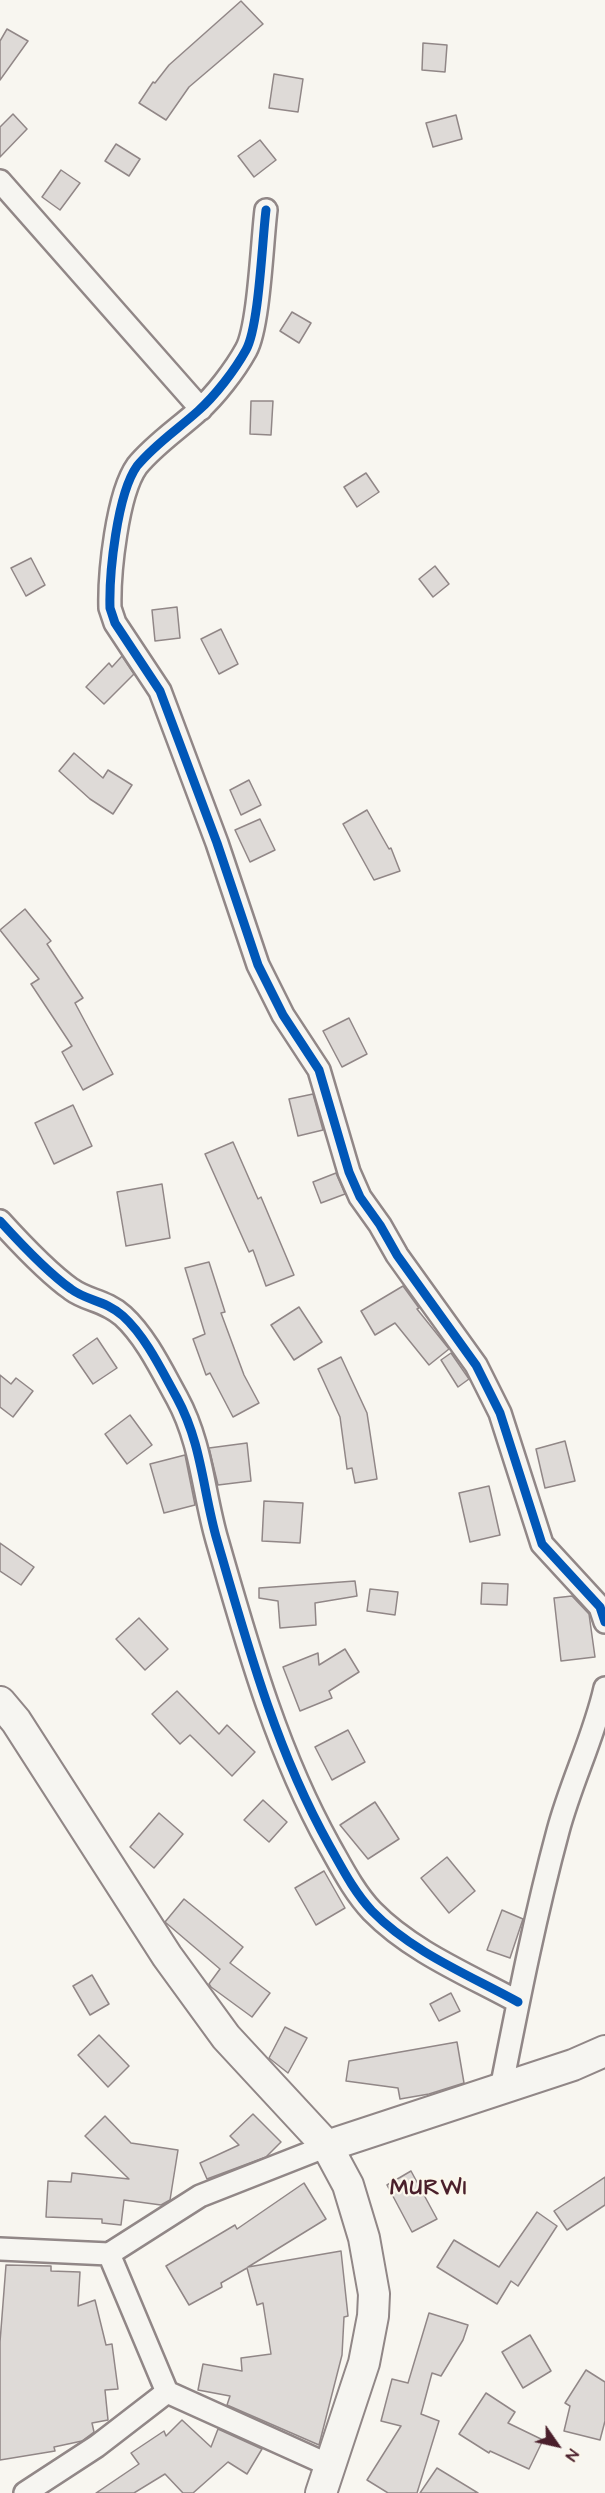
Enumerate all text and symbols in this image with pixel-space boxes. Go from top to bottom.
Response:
district label: MURWI [390,2176,468,2202]
north arrow [527,2415,587,2475]
text: N [560,2445,584,2465]

